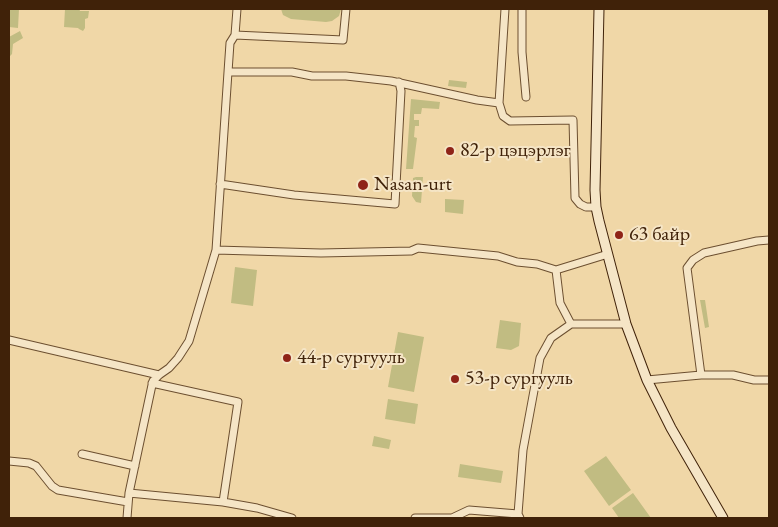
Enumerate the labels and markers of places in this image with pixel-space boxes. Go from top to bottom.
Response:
place label: 82-р цэцэрлэг [460,139,571,163]
marker: 82-р цэцэрлэг [444,145,456,157]
place label: Nasan-urt [374,173,452,197]
marker: Nasan-urt [356,178,370,192]
place label: 63 байр [629,223,690,247]
marker: 63 байр [613,229,625,241]
place label: 44-р сургууль [297,346,405,370]
marker: 44-р сургууль [281,352,293,364]
place label: 53-р сургууль [465,367,573,391]
marker: 53-р сургууль [449,373,461,385]

